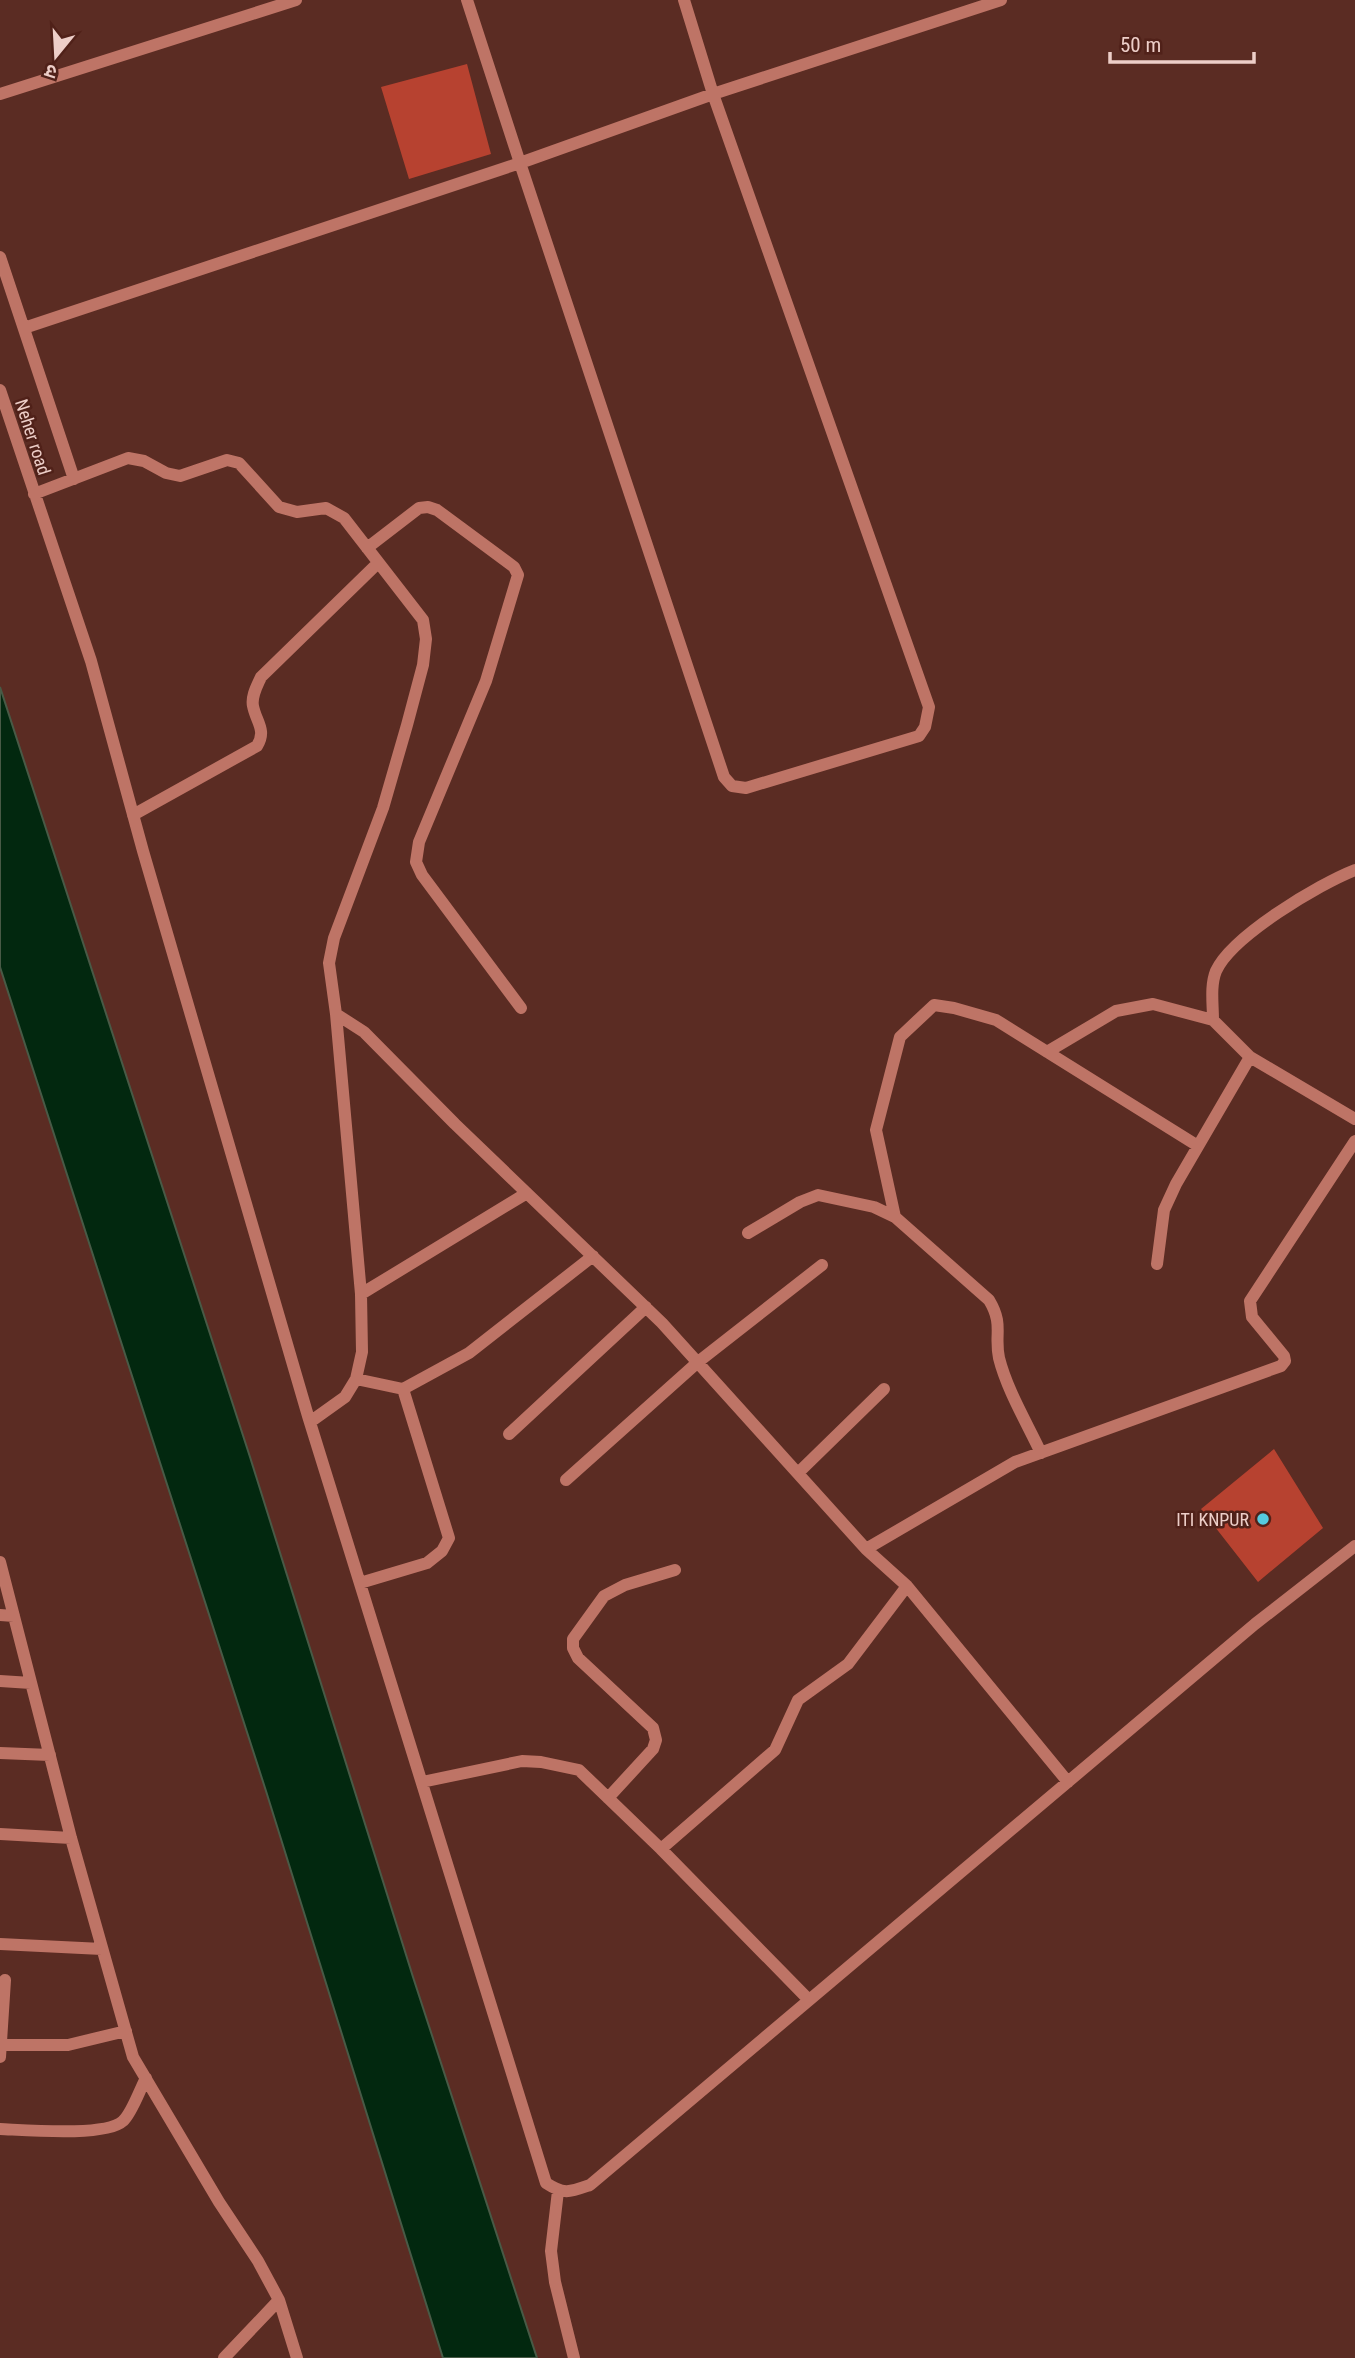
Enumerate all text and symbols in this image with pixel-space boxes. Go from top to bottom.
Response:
north arrow [21,21,91,91]
scale bar [1110,21,1254,65]
text: 50 m [1120,33,1161,57]
text: उ [41,59,60,84]
street label: Neher road [11,397,55,477]
place label: ITI KNPUR [1176,1509,1249,1530]
marker: ITI KNPUR [1255,1511,1271,1527]

